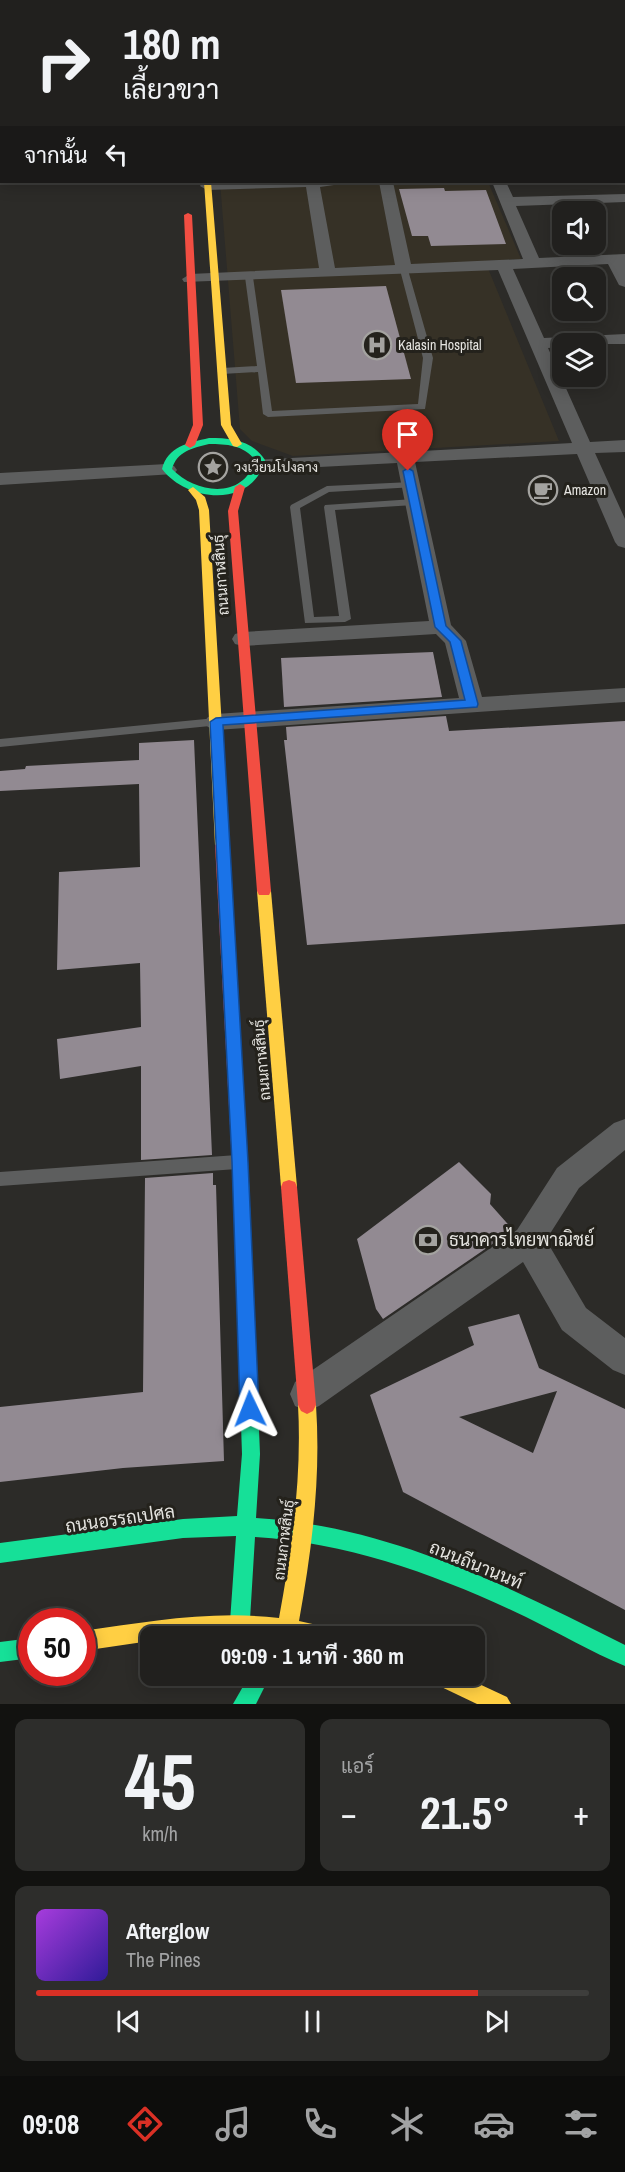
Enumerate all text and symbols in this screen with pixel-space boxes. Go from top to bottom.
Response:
text: 180 m [123,16,221,72]
icon: right [24,24,102,102]
text: เลี้ยวขวา [123,71,219,107]
icon: left [100,138,133,171]
text: จากนั้น [24,140,88,170]
map controls [552,201,606,387]
button: sound [552,201,606,255]
button: search [552,267,606,321]
hospital icon: Kalasin Hospital [361,329,393,361]
button: layers [552,333,606,387]
place label: Kalasin Hospital [398,336,482,354]
pin [382,409,433,471]
icon: arrive [391,418,424,451]
place icon: วงเวียนโปงลาง [197,451,229,483]
place label: วงเวียนโปงลาง [234,458,318,476]
cafe icon: Amazon [527,474,559,506]
place label: Amazon [563,481,606,499]
street label: ถนนกาฬสินธุ์ [207,534,235,616]
street label: ถนนกาฬสินธุ์ [248,1019,276,1101]
bank icon: ธนาคารไทยพาณิชย์ [412,1224,444,1256]
place label: ธนาคารไทยพาณิชย์ [449,1227,594,1252]
position arrow [218,1377,282,1441]
street label: ถนนอรรถเปศล [63,1498,176,1539]
street label: ถนนกาฬสินธุ์ [268,1498,300,1582]
street label: ถนนถีนานนท์ [426,1534,527,1595]
speed limit sign: 50 [18,1608,96,1686]
text: 09:09 · 1 นาที · 360 m [221,1641,404,1671]
text: 45 [124,1728,196,1833]
text: แอร์ [341,1752,374,1779]
text: 21.5° [420,1782,510,1843]
text: − [341,1791,357,1835]
text: + [573,1791,589,1835]
text: km/h [142,1820,178,1847]
text: Afterglow [126,1916,209,1946]
text: The Pines [126,1946,201,1973]
icon: previous [112,2005,145,2038]
icon: pause [296,2005,329,2038]
icon: next [480,2005,513,2038]
icon: directions [124,2103,166,2145]
icon: music [212,2103,254,2145]
icon: phone [299,2103,341,2145]
icon: climate [386,2103,428,2145]
icon: car [473,2103,515,2145]
icon: filters [560,2103,602,2145]
text: 09:08 [23,2106,79,2142]

